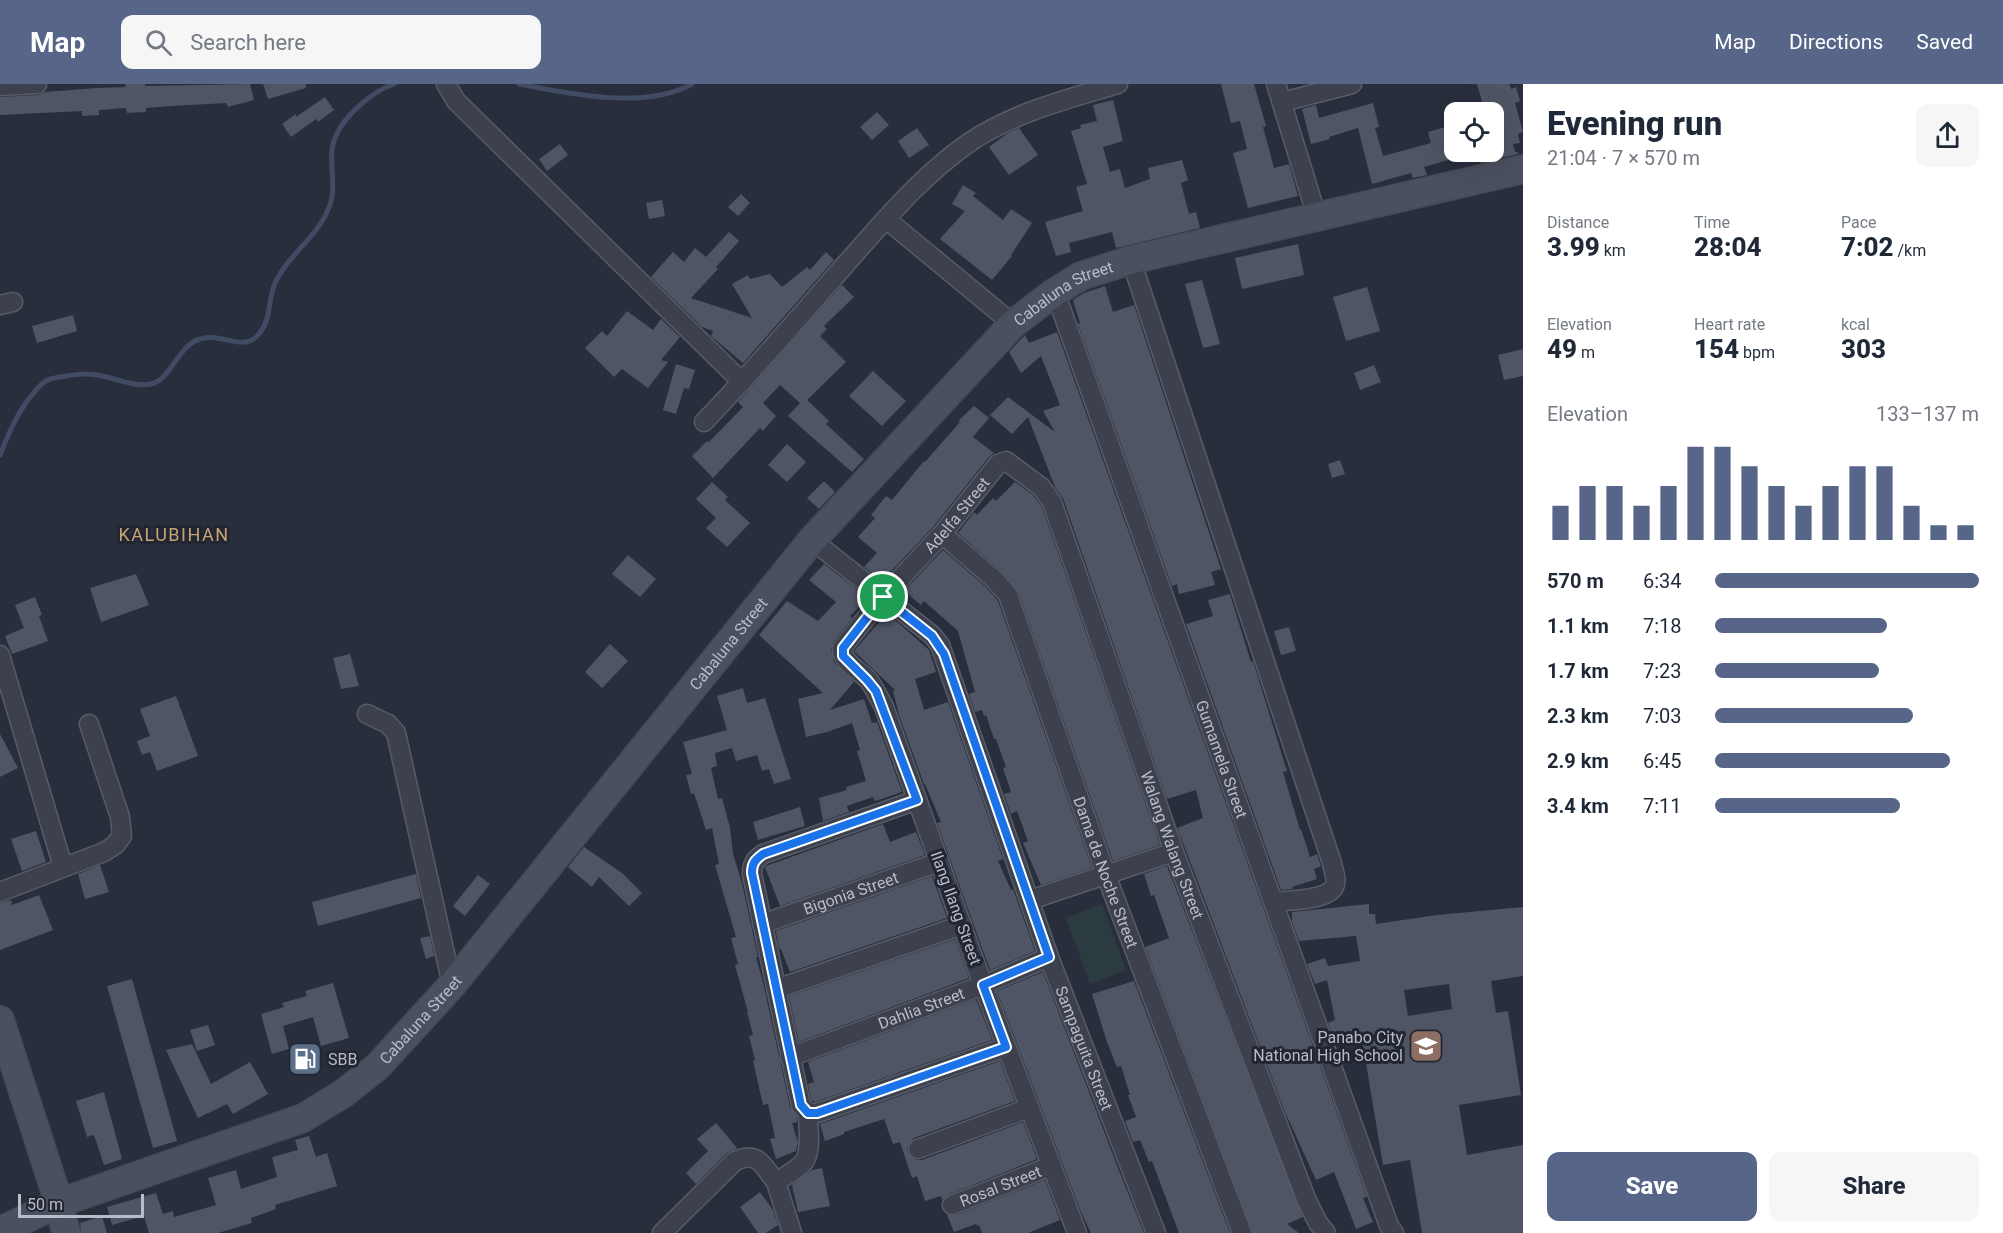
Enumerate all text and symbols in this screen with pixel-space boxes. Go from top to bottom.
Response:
search box [121,15,541,69]
text: Map [30,26,85,59]
icon: search [142,26,175,59]
text: Search here [190,30,306,55]
text: Map [1714,30,1756,54]
text: Directions [1789,30,1883,54]
text: Saved [1916,30,1973,54]
map controls [1444,102,1504,162]
button: locate [1444,102,1504,162]
text: Evening run [1547,104,1722,143]
button: share [1916,104,1979,167]
text: 21:04 · 7 × 570 m [1547,146,1700,170]
text: Distance [1547,213,1609,232]
text: Time [1694,213,1730,232]
text: Pace [1841,213,1877,232]
text: 3.99 [1547,232,1600,262]
text: 28:04 [1694,232,1762,262]
text: 7:02 [1841,232,1894,262]
text: km [1600,241,1626,260]
text: /km [1894,241,1926,260]
street label: Cabaluna Street [1010,257,1115,330]
text: Elevation [1547,315,1612,334]
text: Heart rate [1694,315,1765,334]
text: kcal [1841,315,1870,334]
text: 49 [1547,334,1577,364]
text: 154 [1694,334,1739,364]
text: 303 [1841,334,1886,364]
text: m [1577,343,1595,362]
text: bpm [1739,343,1775,362]
text: Elevation [1547,402,1628,426]
text: 133–137 m [1876,402,1979,426]
street label: Adelfa Street [920,473,993,557]
district label: KALUBIHAN [118,524,230,545]
text: 570 m [1547,569,1604,593]
text: 6:34 [1643,569,1682,593]
pin [857,571,908,622]
icon: arrive [866,580,899,613]
street label: Cabaluna Street [685,594,771,694]
text: 1.1 km [1547,614,1609,638]
text: 7:18 [1643,614,1682,638]
text: 1.7 km [1547,659,1609,683]
text: 7:23 [1643,659,1682,683]
street label: Gumamela Street [1192,698,1252,821]
text: 2.3 km [1547,704,1609,728]
text: 7:03 [1643,704,1682,728]
text: 2.9 km [1547,749,1609,773]
text: 6:45 [1643,749,1682,773]
street label: Walang Walang Street [1137,768,1208,922]
street label: Dama de Noche Street [1070,794,1142,951]
text: 3.4 km [1547,794,1609,818]
text: 7:11 [1643,794,1682,818]
street label: Ilang Ilang Street [927,849,985,967]
street label: Bigonia Street [801,867,901,918]
street label: Cabaluna Street [375,971,466,1068]
street label: Dahlia Street [875,983,967,1033]
street label: Sampaguita Street [1052,983,1117,1113]
place label: Panabo City National High School [1253,1028,1403,1065]
school or university icon: Panabo City National High School [1408,1028,1444,1064]
fuel station icon: SBB [287,1041,323,1077]
place label: SBB [328,1050,357,1069]
button: Save [1547,1152,1757,1221]
button: Share [1769,1152,1979,1221]
street label: Rosal Street [957,1161,1044,1211]
scale bar [18,1191,144,1218]
text: 50 m [27,1195,63,1214]

